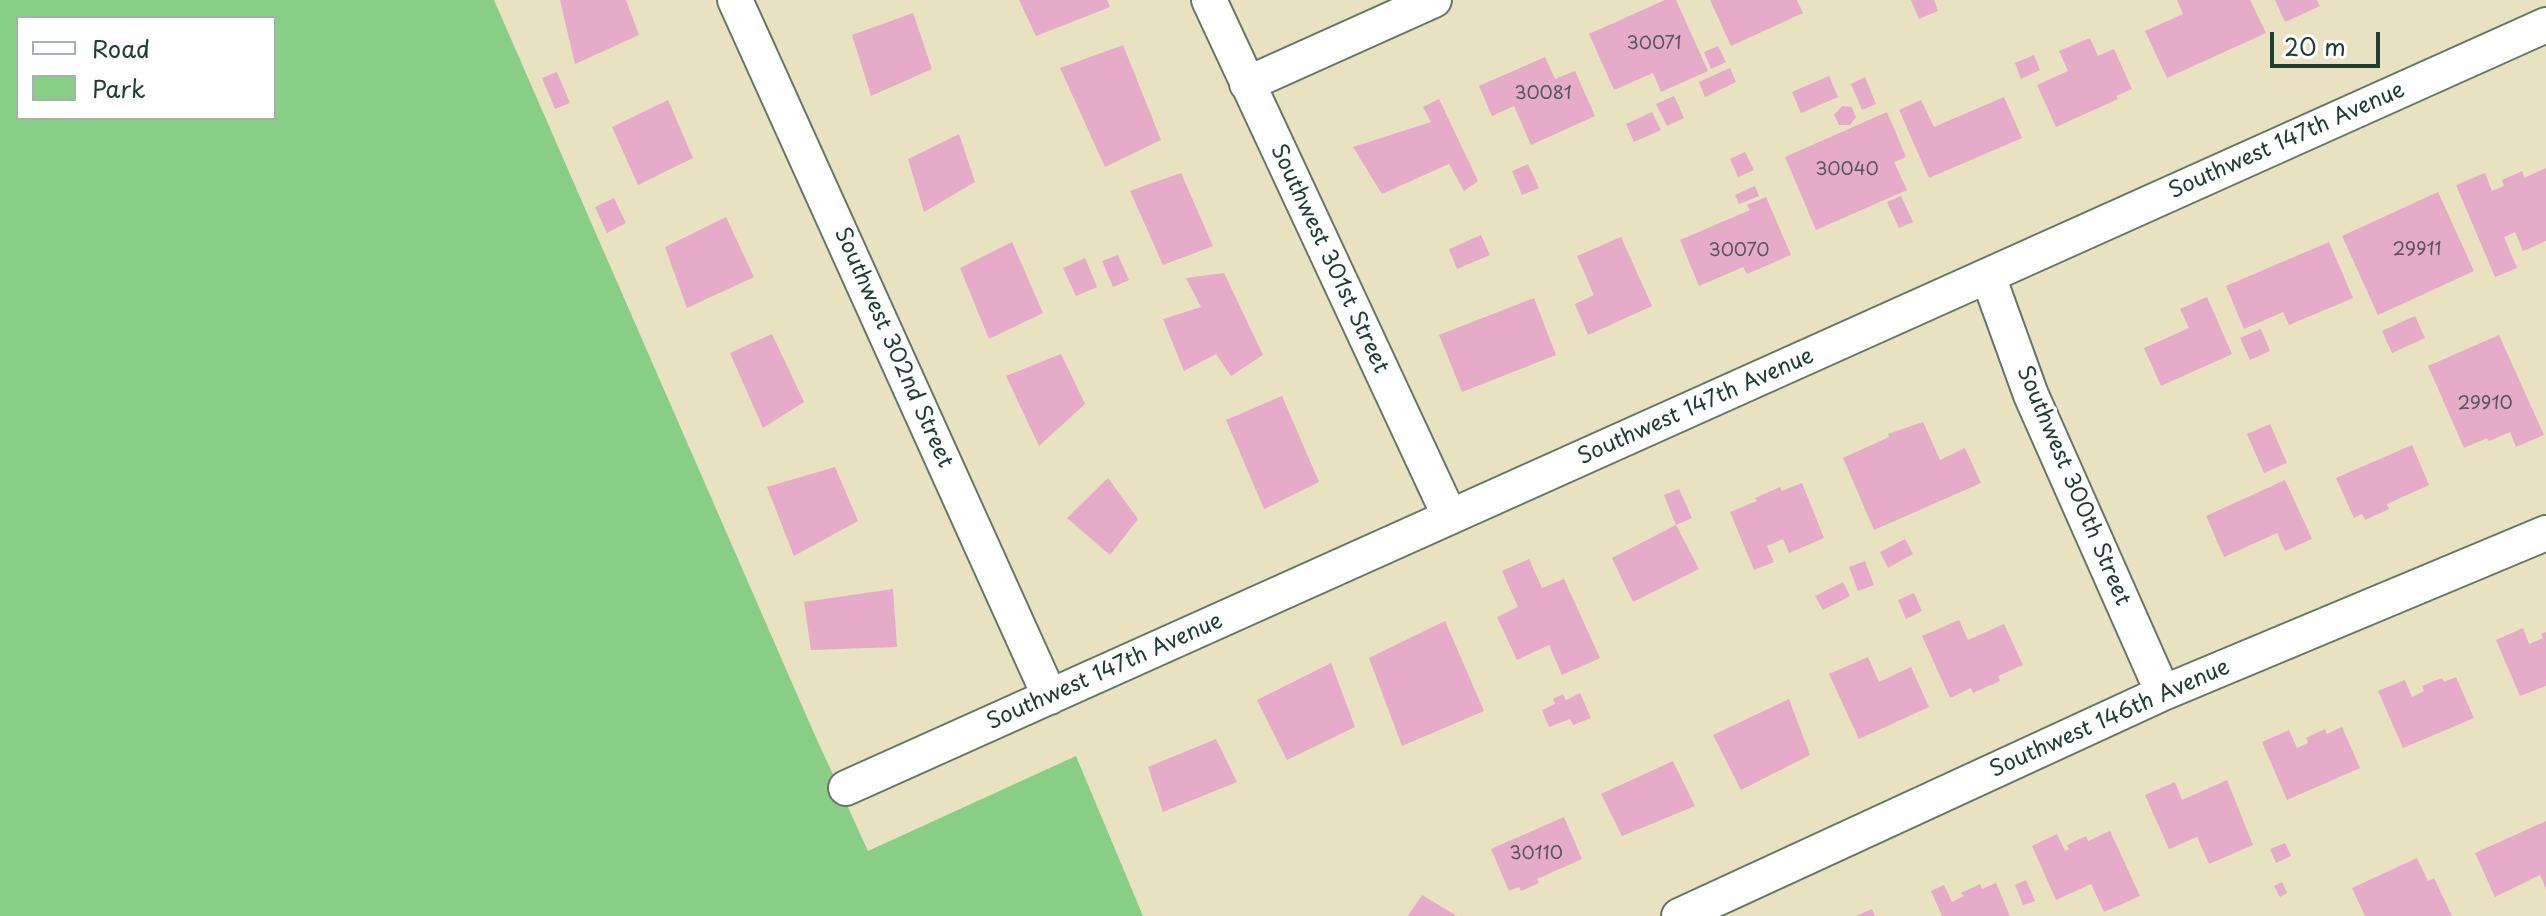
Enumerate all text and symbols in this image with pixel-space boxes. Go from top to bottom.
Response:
legend [16,16,276,120]
scale bar [2274,16,2384,66]
text: 20 m [2284,28,2346,64]
text: Road [92,30,150,66]
house number: 30071 [1627,33,1681,55]
text: Park [92,70,146,106]
street label: Southwest 147th Avenue [2165,77,2409,205]
house number: 30081 [1514,83,1572,105]
street label: Southwest 301st Street [1264,140,1394,378]
house number: 30040 [1815,159,1879,181]
street label: Southwest 302nd Street [828,224,958,472]
house number: 29911 [2392,239,2442,261]
house number: 30070 [1708,240,1770,262]
street label: Southwest 147th Avenue [1574,343,1818,471]
street label: Southwest 300th Street [2011,362,2135,610]
house number: 29910 [2457,393,2513,415]
street label: Southwest 147th Avenue [983,608,1227,736]
street label: Southwest 146th Avenue [1986,654,2234,784]
house number: 30110 [1509,843,1563,865]

